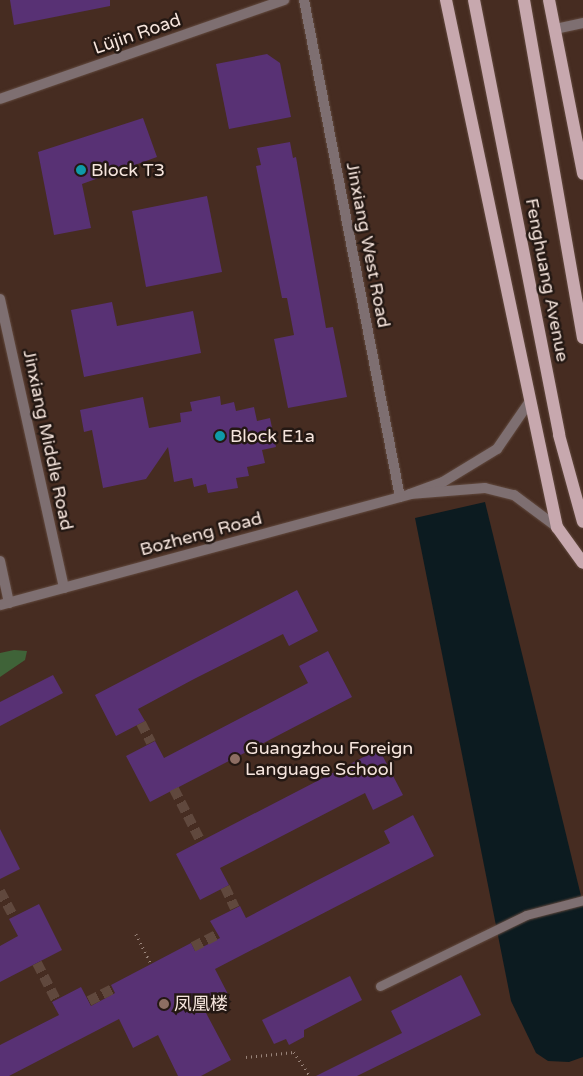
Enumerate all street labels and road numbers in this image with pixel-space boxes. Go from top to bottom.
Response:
street label: Lüjin Road [90,9,184,59]
street label: Jinxiang West Road [341,160,395,330]
street label: Fenghuang Avenue [521,196,573,364]
street label: Jinxiang Middle Road [18,348,78,532]
street label: Bozheng Road [138,507,264,561]

